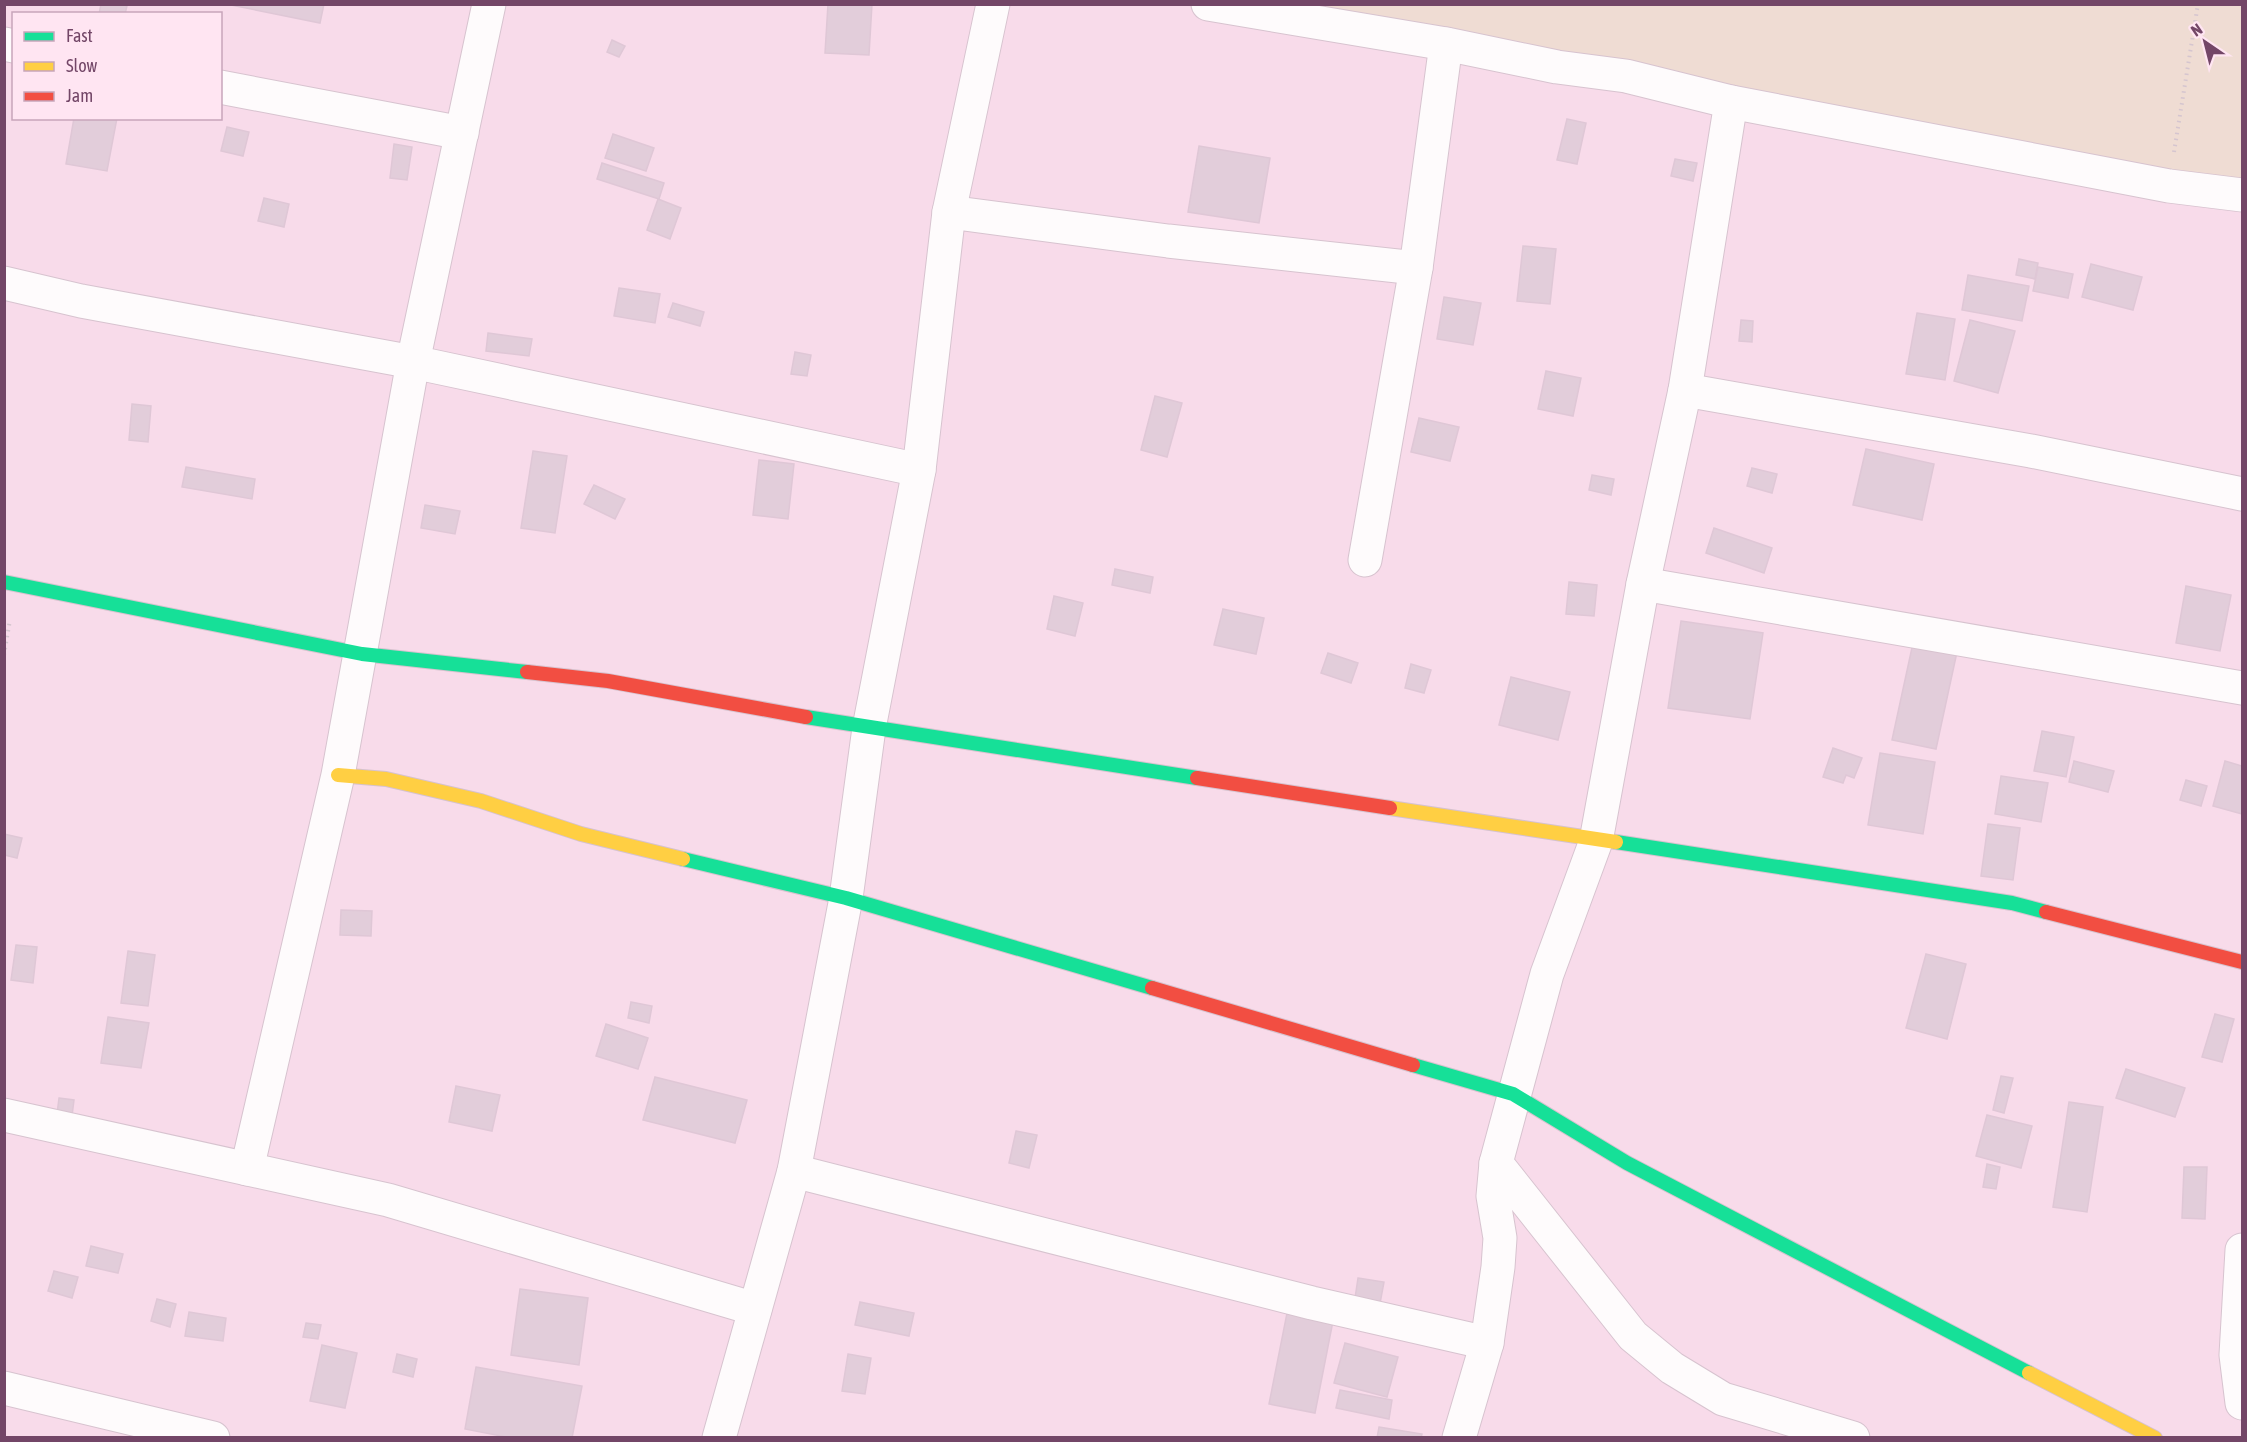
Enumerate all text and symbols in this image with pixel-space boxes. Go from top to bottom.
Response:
legend [12,12,222,120]
north arrow [2175,12,2235,72]
text: N [2187,20,2205,40]
text: Fast [66,25,93,46]
text: Slow [66,55,97,76]
text: Jam [66,85,93,106]

